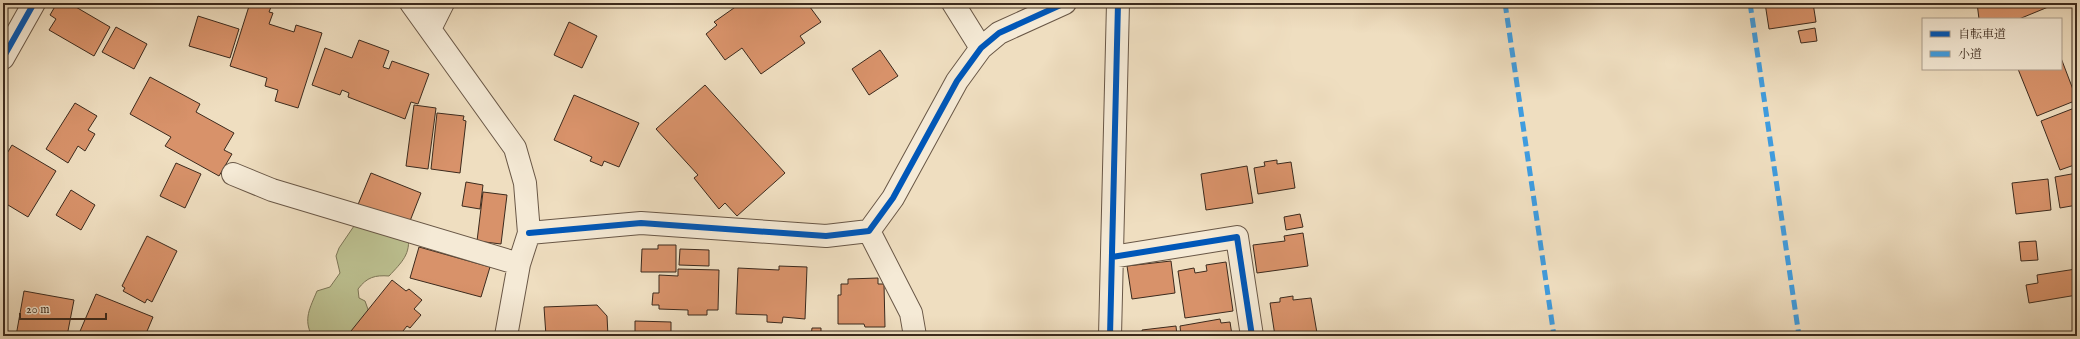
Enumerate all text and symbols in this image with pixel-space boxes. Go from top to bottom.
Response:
legend [1922,18,2062,70]
text: 自転車道 [1958,27,2006,42]
text: 小道 [1958,47,1982,62]
scale bar [20,295,106,321]
text: 20 m [26,302,49,317]

